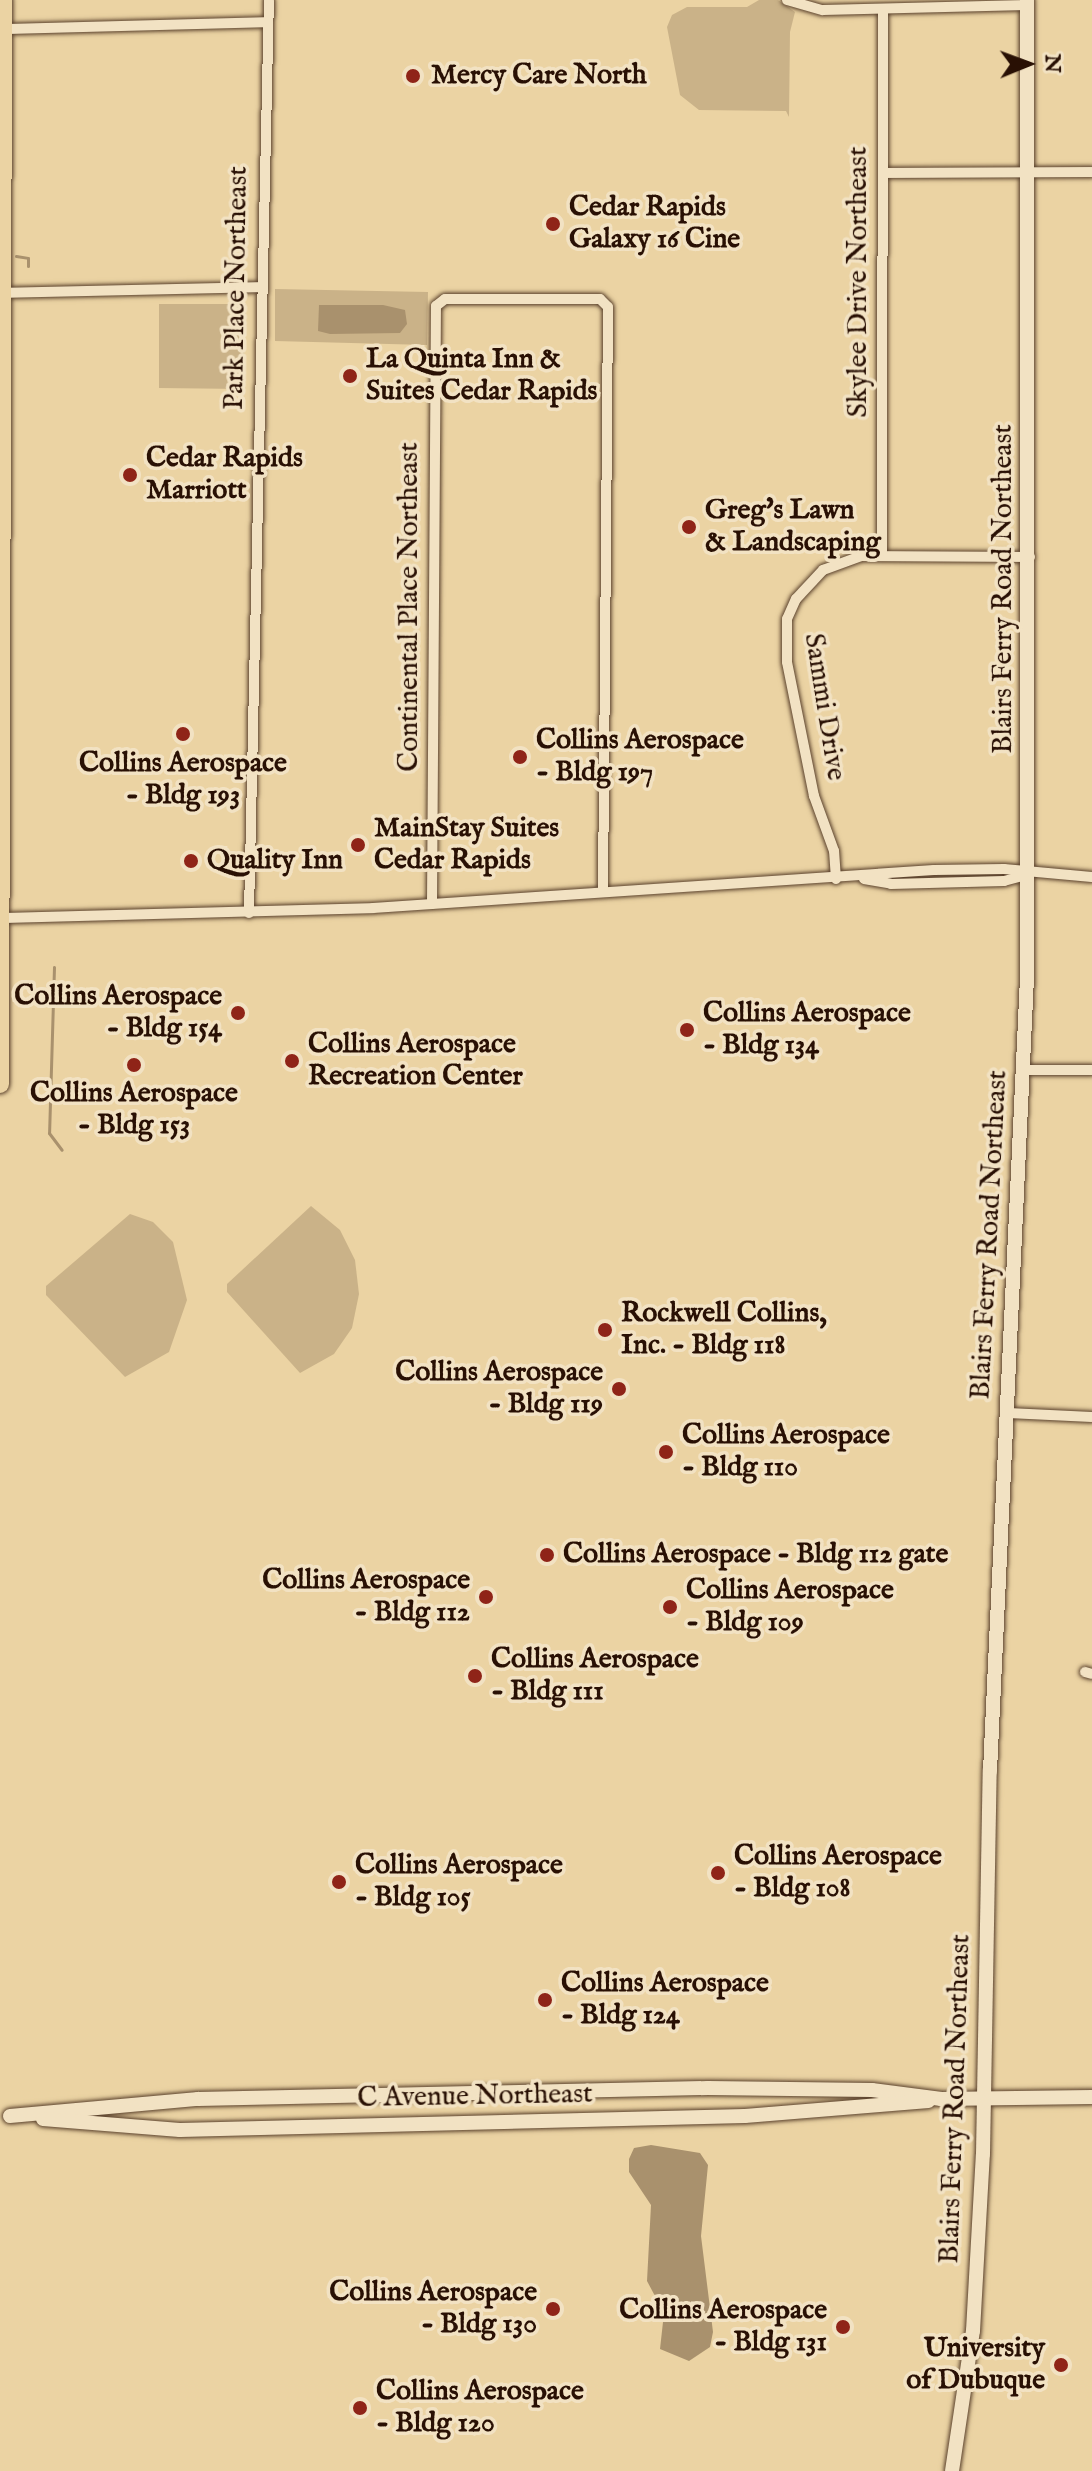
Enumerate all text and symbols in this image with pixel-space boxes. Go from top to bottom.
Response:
north arrow [988,24,1068,104]
text: N [1038,54,1066,73]
place label: Mercy Care North [431,59,647,93]
marker: Mercy Care North [402,65,424,87]
street label: Skylee Drive Northeast [842,146,876,418]
street label: Park Place Northeast [218,166,256,410]
place label: Cedar Rapids Galaxy 16 Cine [569,191,740,257]
marker: Cedar Rapids Galaxy 16 Cine [544,215,562,233]
place label: La Quinta Inn & Suites Cedar Rapids [366,343,597,409]
marker: La Quinta Inn & Suites Cedar Rapids [341,367,359,385]
street label: Blairs Ferry Road Northeast [987,424,1021,754]
place label: Cedar Rapids Marriott [146,442,303,508]
street label: Continental Place Northeast [393,442,427,772]
marker: Cedar Rapids Marriott [121,466,139,484]
place label: Greg's Lawn & Landscaping [705,494,881,560]
marker: Greg's Lawn & Landscaping [680,518,698,536]
street label: Sammi Drive [796,631,852,783]
place label: Collins Aerospace - Bldg 197 [536,724,744,790]
marker: Collins Aerospace - Bldg 193 [174,725,192,743]
place label: Collins Aerospace - Bldg 193 [79,747,287,813]
marker: Collins Aerospace - Bldg 197 [511,748,529,766]
place label: MainStay Suites Cedar Rapids [374,812,559,878]
marker: MainStay Suites Cedar Rapids [349,836,367,854]
place label: Quality Inn [207,844,343,878]
marker: Quality Inn [182,852,200,870]
place label: Collins Aerospace - Bldg 154 [14,980,222,1046]
place label: Collins Aerospace - Bldg 134 [703,997,911,1063]
marker: Collins Aerospace - Bldg 154 [229,1004,247,1022]
marker: Collins Aerospace - Bldg 134 [678,1021,696,1039]
place label: Collins Aerospace Recreation Center [308,1028,523,1094]
marker: Collins Aerospace Recreation Center [283,1052,301,1070]
marker: Collins Aerospace - Bldg 153 [125,1056,143,1074]
street label: Blairs Ferry Road Northeast [965,1069,1015,1401]
place label: Collins Aerospace - Bldg 153 [30,1077,238,1143]
place label: Rockwell Collins, Inc. - Bldg 118 [621,1297,827,1363]
marker: Rockwell Collins, Inc. - Bldg 118 [596,1321,614,1339]
place label: Collins Aerospace - Bldg 119 [395,1356,603,1422]
marker: Collins Aerospace - Bldg 119 [610,1380,628,1398]
place label: Collins Aerospace - Bldg 110 [682,1419,890,1485]
marker: Collins Aerospace - Bldg 110 [657,1443,675,1461]
place label: Collins Aerospace - Bldg 112 gate [563,1538,948,1572]
marker: Collins Aerospace - Bldg 112 gate [538,1546,556,1564]
place label: Collins Aerospace - Bldg 112 [262,1564,470,1630]
place label: Collins Aerospace - Bldg 109 [686,1574,894,1640]
marker: Collins Aerospace - Bldg 112 [477,1588,495,1606]
marker: Collins Aerospace - Bldg 109 [661,1598,679,1616]
place label: Collins Aerospace - Bldg 111 [491,1643,699,1709]
marker: Collins Aerospace - Bldg 111 [466,1667,484,1685]
place label: Collins Aerospace - Bldg 108 [734,1840,942,1906]
place label: Collins Aerospace - Bldg 105 [355,1849,563,1915]
marker: Collins Aerospace - Bldg 108 [709,1864,727,1882]
marker: Collins Aerospace - Bldg 105 [330,1873,348,1891]
street label: Blairs Ferry Road Northeast [933,1934,979,2264]
place label: Collins Aerospace - Bldg 124 [561,1967,769,2033]
marker: Collins Aerospace - Bldg 124 [536,1991,554,2009]
street label: C Avenue Northeast [357,2078,593,2116]
place label: Collins Aerospace - Bldg 130 [329,2276,537,2342]
place label: Collins Aerospace - Bldg 131 [619,2294,827,2360]
marker: Collins Aerospace - Bldg 130 [544,2300,562,2318]
marker: Collins Aerospace - Bldg 131 [834,2318,852,2336]
place label: University of Dubuque [906,2332,1045,2398]
marker: University of Dubuque [1052,2356,1070,2374]
place label: Collins Aerospace - Bldg 120 [376,2375,584,2441]
marker: Collins Aerospace - Bldg 120 [351,2399,369,2417]

